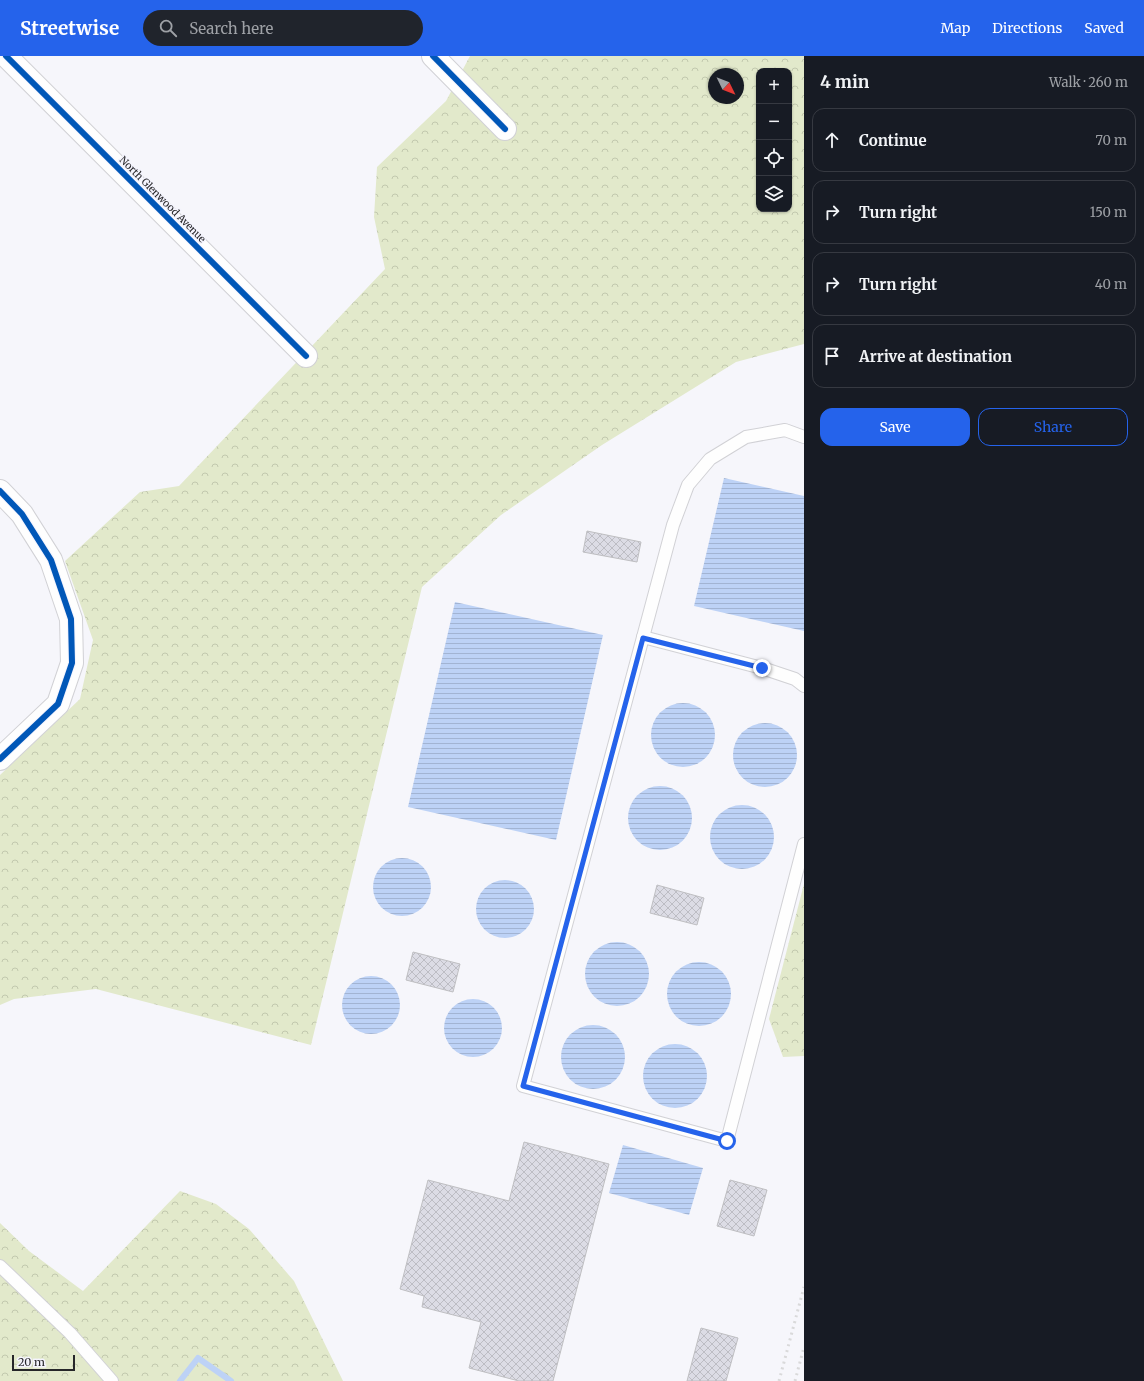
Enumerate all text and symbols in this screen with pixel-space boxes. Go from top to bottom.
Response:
search box [143,10,423,46]
text: Streetwise [20,16,119,40]
icon: search [157,17,179,39]
text: Search here [189,19,273,38]
text: Map [940,19,970,37]
text: Directions [992,19,1062,37]
text: Saved [1084,19,1124,37]
north arrow [708,68,744,104]
map controls [756,68,792,212]
button: + [756,68,792,104]
text: 4 min [820,71,869,93]
text: Walk · 260 m [1049,74,1128,91]
button: − [756,104,792,140]
icon: ahead [821,129,843,151]
text: Continue [859,131,927,150]
text: 70 m [1096,132,1127,149]
button: locate [756,140,792,176]
street label: North Glenwood Avenue [117,153,209,245]
button: layers [756,176,792,212]
icon: right [821,201,843,223]
text: Turn right [859,203,937,222]
text: 150 m [1090,204,1127,221]
icon: right [821,273,843,295]
text: Turn right [859,275,937,294]
text: 40 m [1095,276,1127,293]
icon: arrive [821,345,843,367]
text: Arrive at destination [859,347,1012,366]
button: Save [820,408,970,446]
button: Share [978,408,1128,446]
route end [753,659,771,677]
route start [718,1132,736,1150]
scale bar [12,1353,75,1372]
text: 20 m [18,1355,45,1369]

